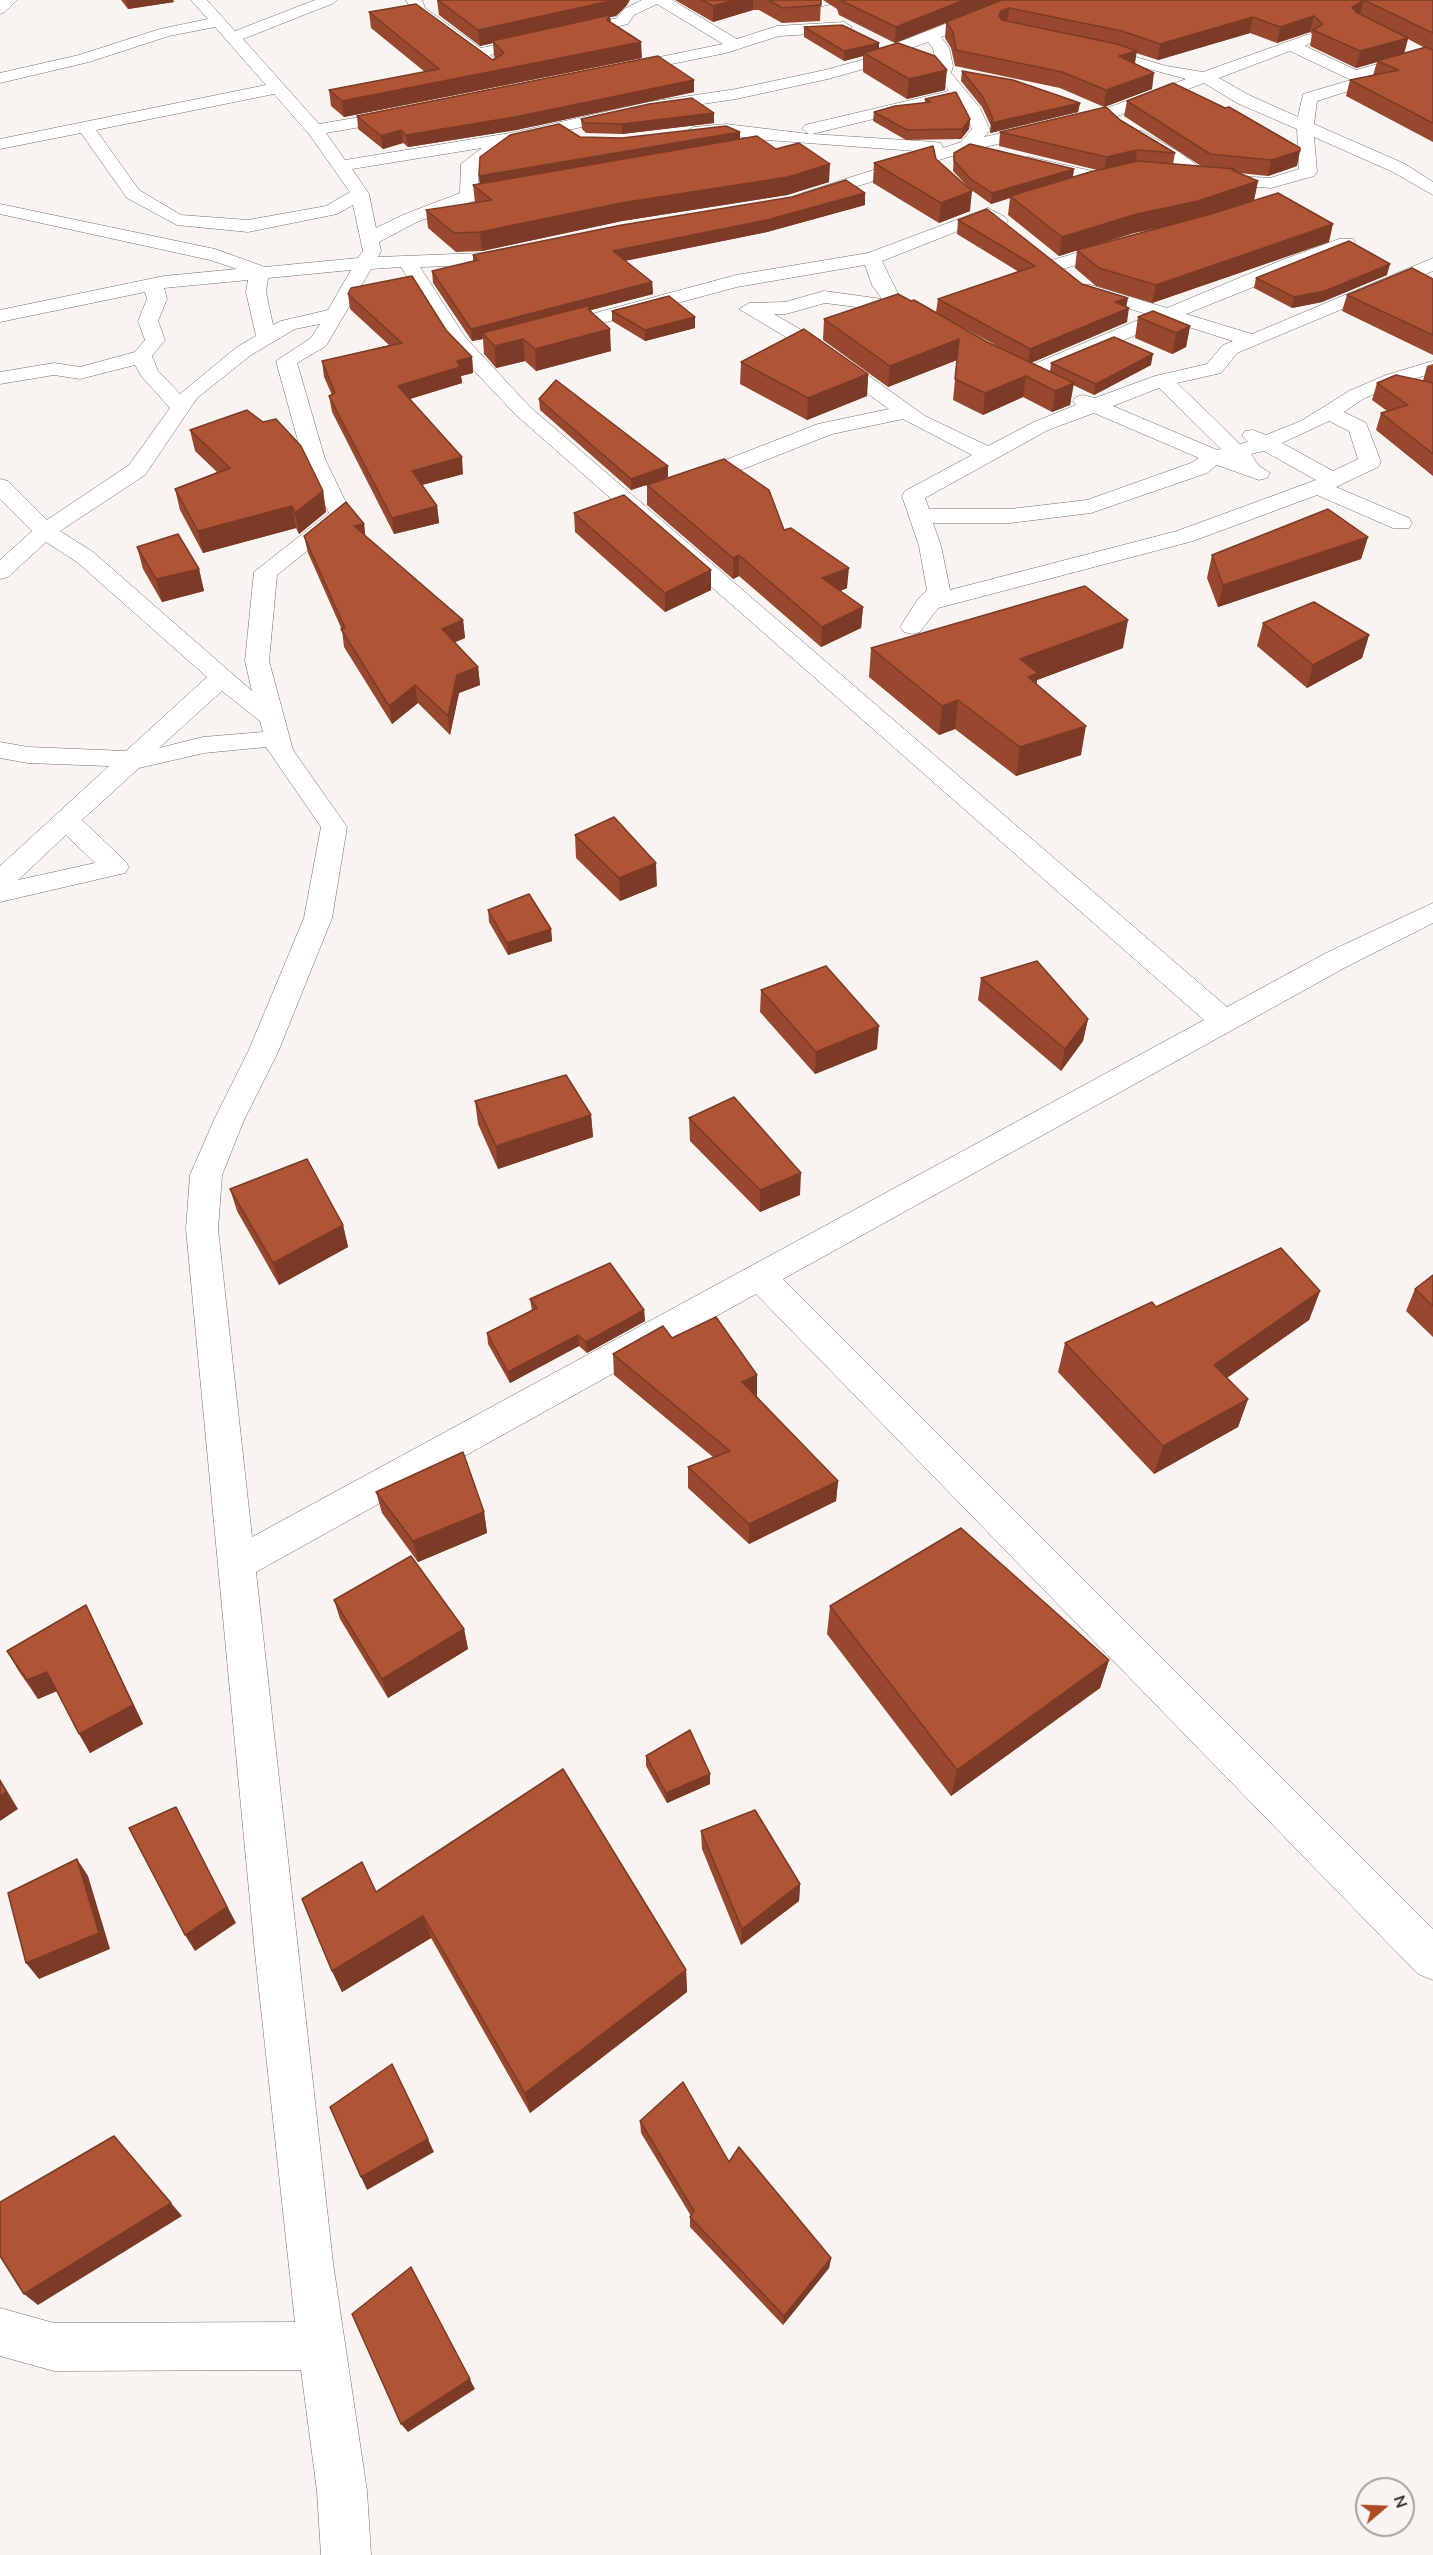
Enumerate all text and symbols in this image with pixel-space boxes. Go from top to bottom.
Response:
north arrow [1355,2477,1415,2537]
text: N [1388,2493,1412,2511]

